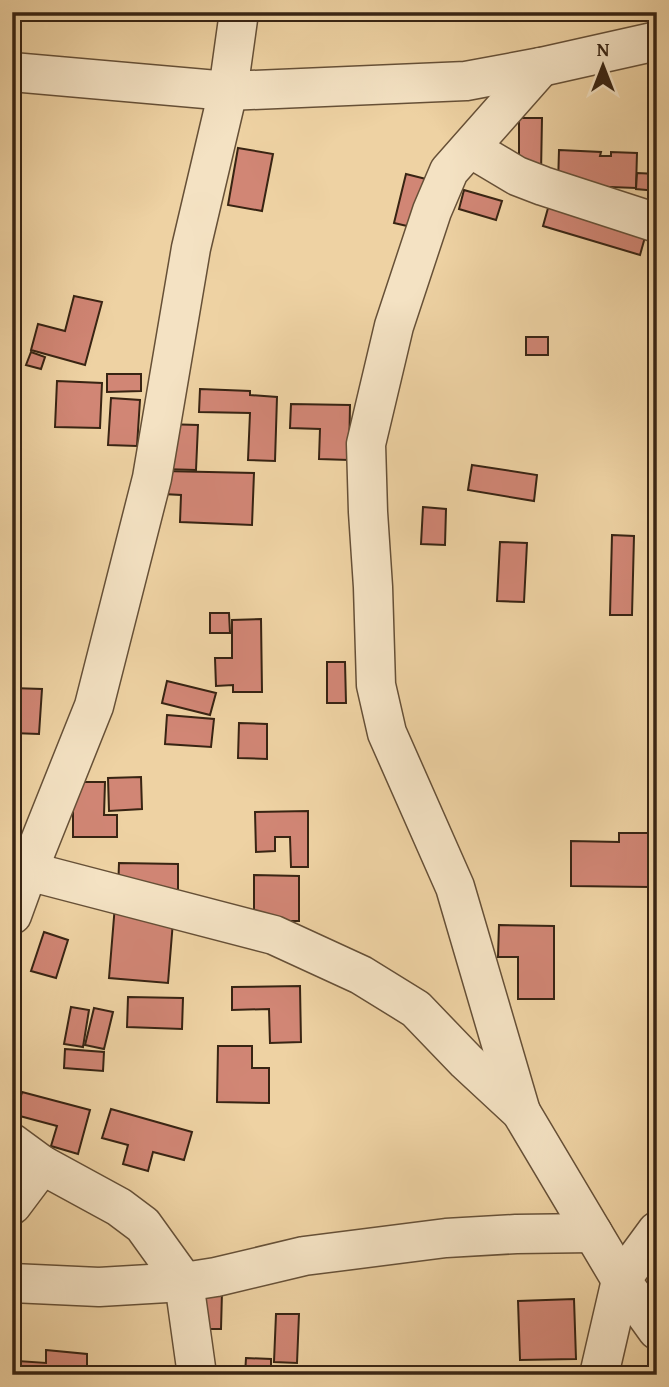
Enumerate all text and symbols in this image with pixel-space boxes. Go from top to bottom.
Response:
north arrow [568,32,638,102]
text: N [597,35,610,63]

